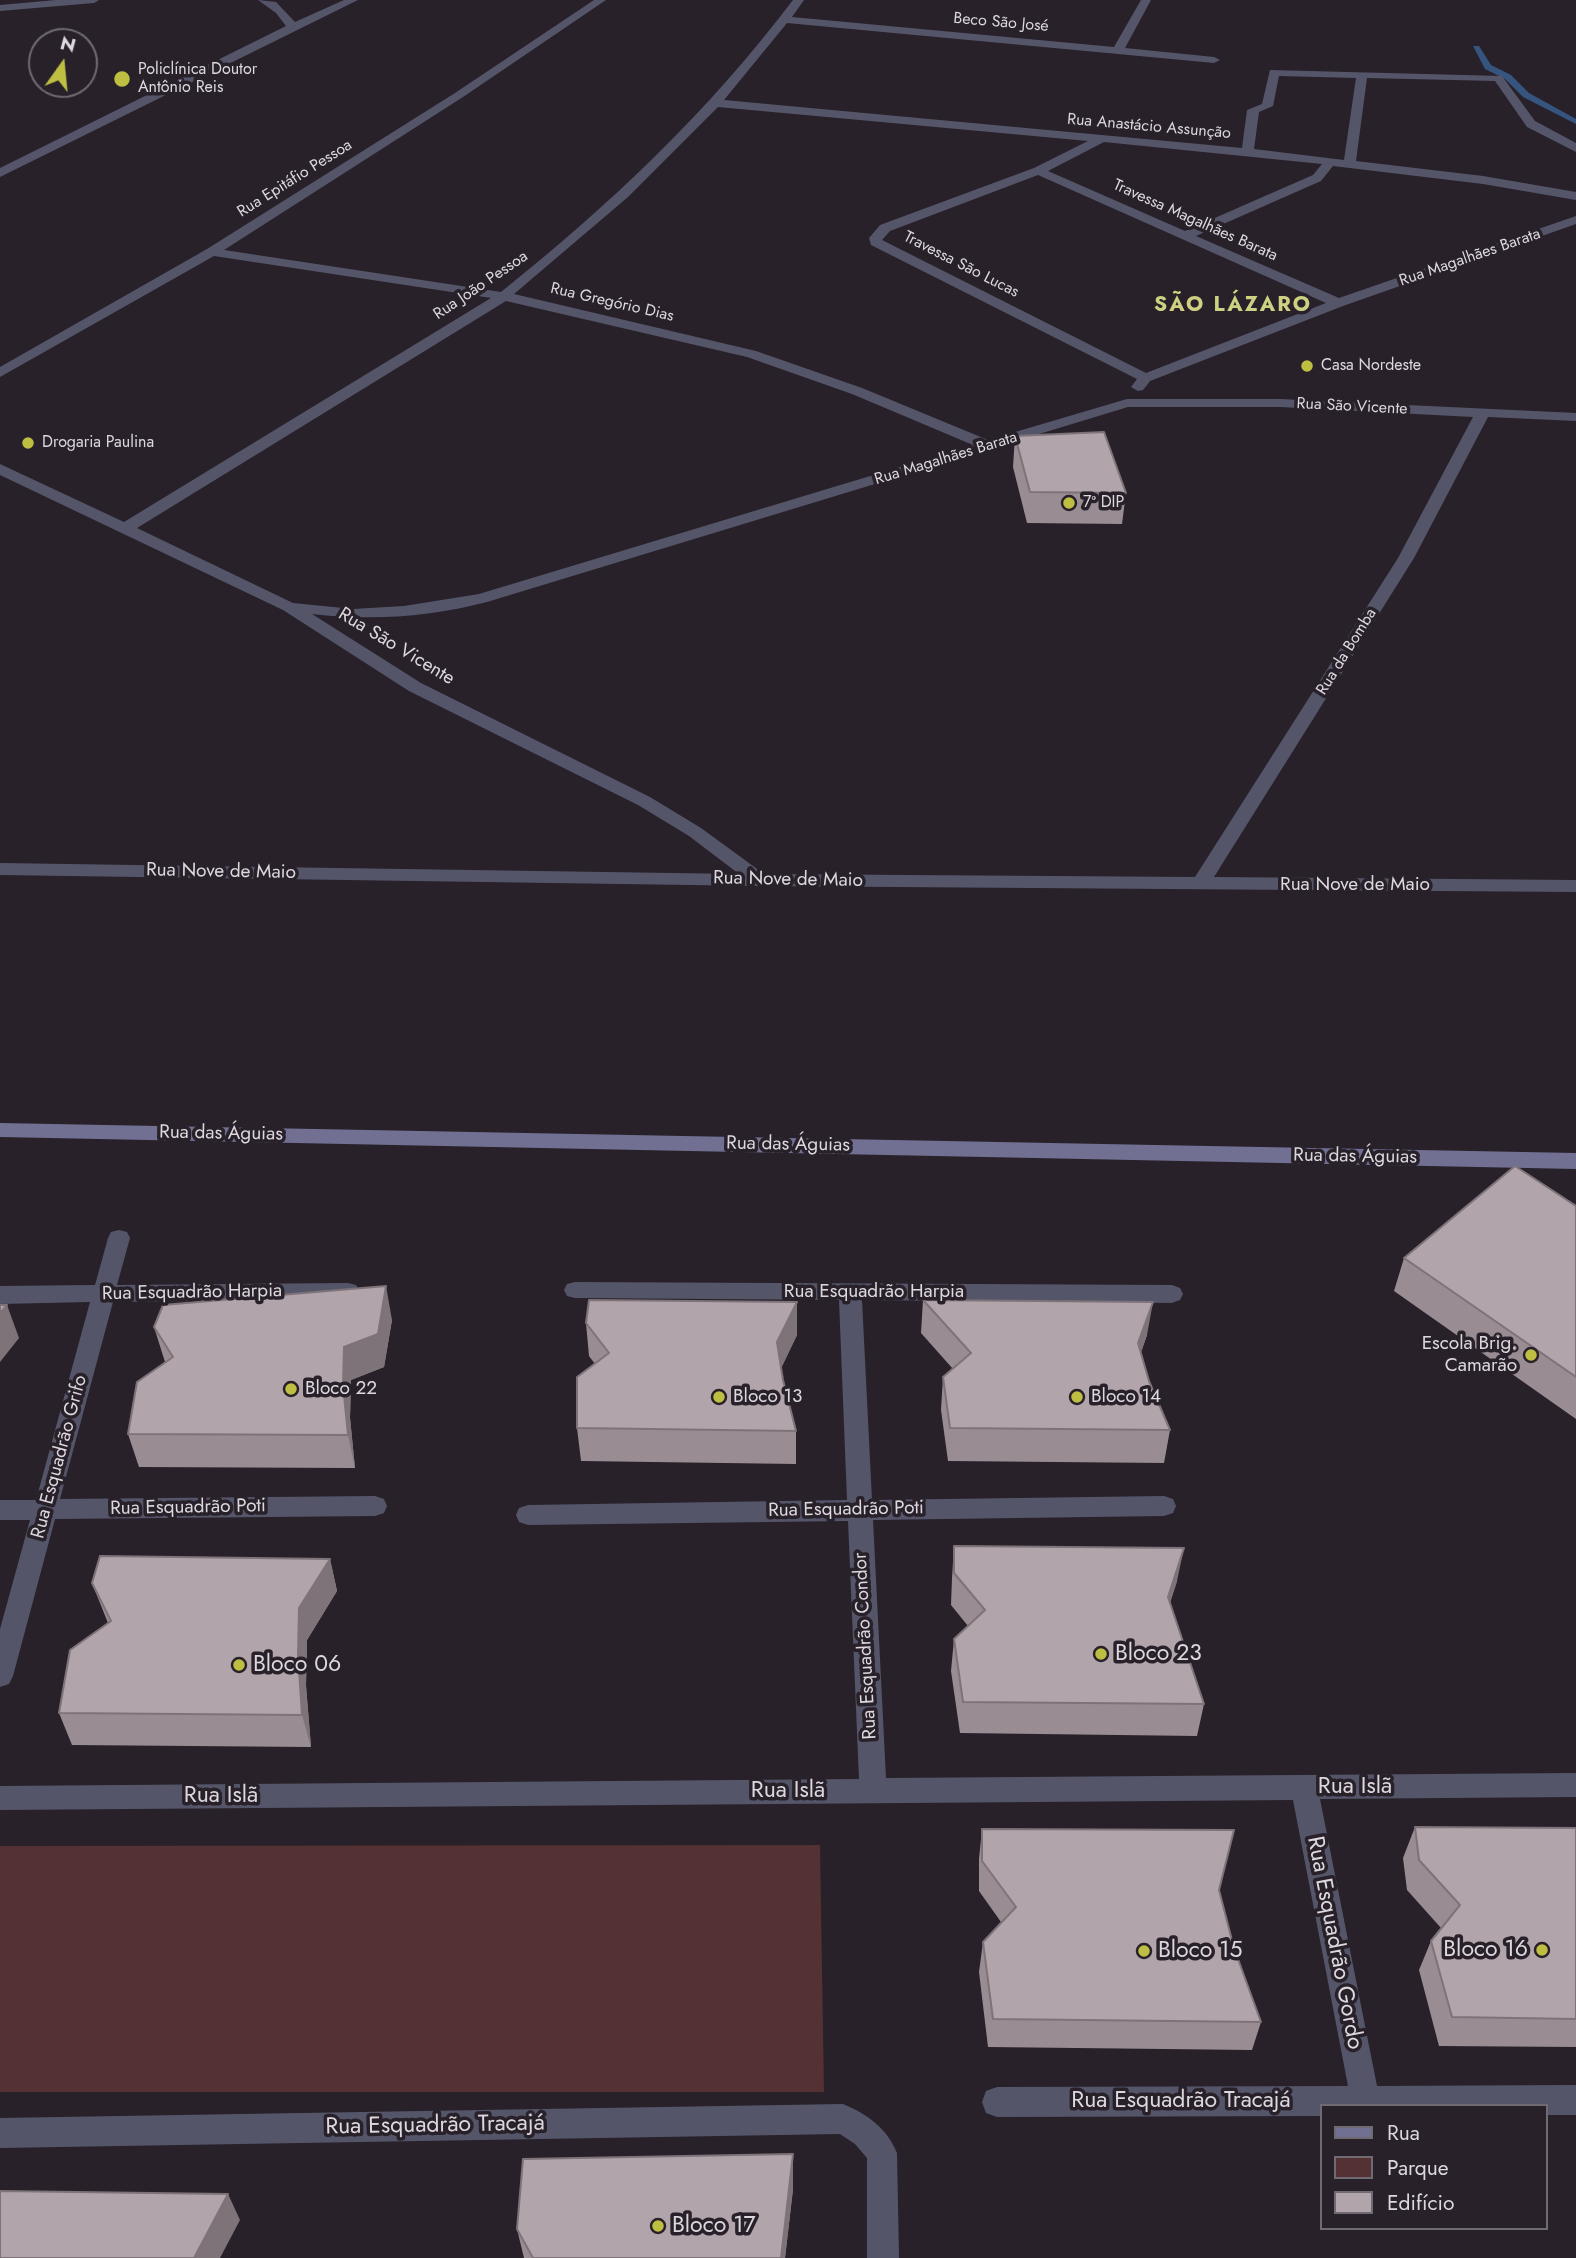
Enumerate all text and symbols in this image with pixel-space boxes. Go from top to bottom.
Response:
street label: Beco São José [953,9,1049,37]
north arrow [28,28,98,98]
text: N [57,29,79,59]
place label: Policlínica Doutor Antônio Reis [138,60,257,98]
marker: Policlínica Doutor Antônio Reis [112,69,132,89]
street label: Rua Anastácio Assunção [1066,110,1232,144]
street label: Rua Epitáfio Pessoa [234,136,356,222]
street label: Travessa Magalhães Barata [1110,176,1280,266]
street label: Rua Magalhães Barata [1397,225,1543,291]
street label: Travessa São Lucas [900,228,1022,302]
street label: Rua João Pessoa [430,247,532,325]
street label: Rua Gregório Dias [548,279,676,327]
district label: SÃO LÁZARO [1155,293,1311,319]
place label: Casa Nordeste [1321,356,1421,376]
marker: Casa Nordeste [1299,358,1315,374]
street label: Rua São Vicente [1296,395,1408,419]
street label: Rua Magalhães Barata [872,428,1020,490]
place label: Drogaria Paulina [42,433,154,453]
marker: Drogaria Paulina [20,435,36,451]
place label: 7º DIP [1083,493,1124,513]
marker: 7º DIP [1061,495,1077,511]
street label: Rua São Vicente [334,603,458,691]
street label: Rua da Bomba [1313,605,1381,699]
street label: Rua Nove de Maio [146,859,296,885]
street label: Rua Nove de Maio [713,867,863,893]
street label: Rua Nove de Maio [1280,874,1430,896]
street label: Rua das Águias [159,1122,283,1146]
street label: Rua das Águias [726,1133,850,1157]
street label: Rua das Águias [1293,1145,1417,1169]
street label: Rua Esquadrão Harpia [102,1280,282,1306]
street label: Rua Esquadrão Harpia [784,1281,964,1303]
place label: Escola Brig. Camarão [1422,1333,1517,1377]
marker: Escola Brig. Camarão [1523,1347,1539,1363]
street label: Rua Esquadrão Grifo [27,1373,93,1541]
place label: Bloco 22 [305,1378,377,1400]
marker: Bloco 22 [283,1381,299,1397]
place label: Bloco 13 [733,1386,802,1408]
place label: Bloco 14 [1091,1386,1161,1408]
marker: Bloco 13 [711,1389,727,1405]
marker: Bloco 14 [1069,1389,1085,1405]
street label: Rua Esquadrão Poti [110,1495,266,1521]
street label: Rua Esquadrão Poti [768,1497,924,1523]
street label: Rua Esquadrão Condor [850,1552,882,1740]
place label: Bloco 23 [1115,1640,1202,1668]
marker: Bloco 23 [1093,1646,1109,1662]
place label: Bloco 06 [253,1651,341,1679]
marker: Bloco 06 [231,1657,247,1673]
street label: Rua Islã [1318,1773,1392,1801]
street label: Rua Islã [751,1777,825,1805]
street label: Rua Islã [184,1782,258,1810]
street label: Rua Esquadrão Gordo [1300,1834,1368,2052]
place label: Bloco 16 [1443,1936,1528,1964]
place label: Bloco 15 [1158,1937,1242,1965]
marker: Bloco 16 [1534,1942,1550,1958]
marker: Bloco 15 [1136,1943,1152,1959]
street label: Rua Esquadrão Tracajá [1071,2087,1291,2115]
legend [1320,2104,1548,2230]
street label: Rua Esquadrão Tracajá [325,2110,545,2142]
text: Rua [1387,2118,1420,2148]
text: Parque [1387,2153,1449,2183]
text: Edifício [1387,2188,1454,2218]
place label: Bloco 17 [672,2212,756,2240]
marker: Bloco 17 [650,2218,666,2234]

